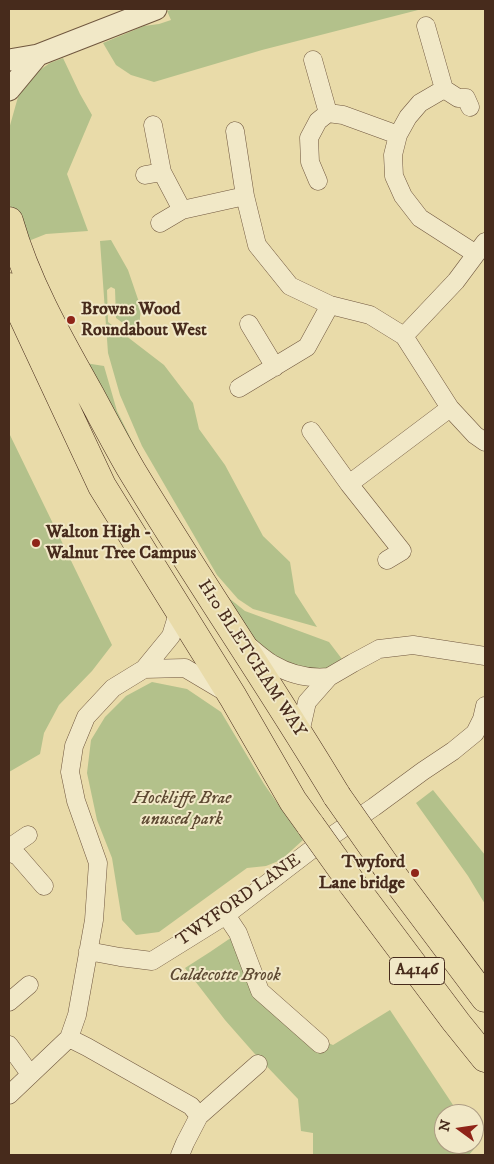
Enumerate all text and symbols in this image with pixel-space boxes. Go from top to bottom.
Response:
place label: Browns Wood Roundabout West [81,299,207,342]
marker: Browns Wood Roundabout West [65,314,77,326]
place label: Walton High - Walnut Tree Campus [46,522,196,564]
marker: Walton High - Walnut Tree Campus [30,537,42,549]
street label: H10 BLETCHAM WAY [192,576,310,742]
park label: Hockliffe Brae unused park [133,788,231,831]
street label: TWYFORD LANE [173,850,305,952]
place label: Twyford Lane bridge [319,852,405,894]
marker: Twyford Lane bridge [409,867,421,879]
road number: A4146 [390,958,444,984]
park label: Caldecotte Brook [169,965,281,987]
north arrow [434,1104,484,1154]
text: N [435,1118,456,1133]

